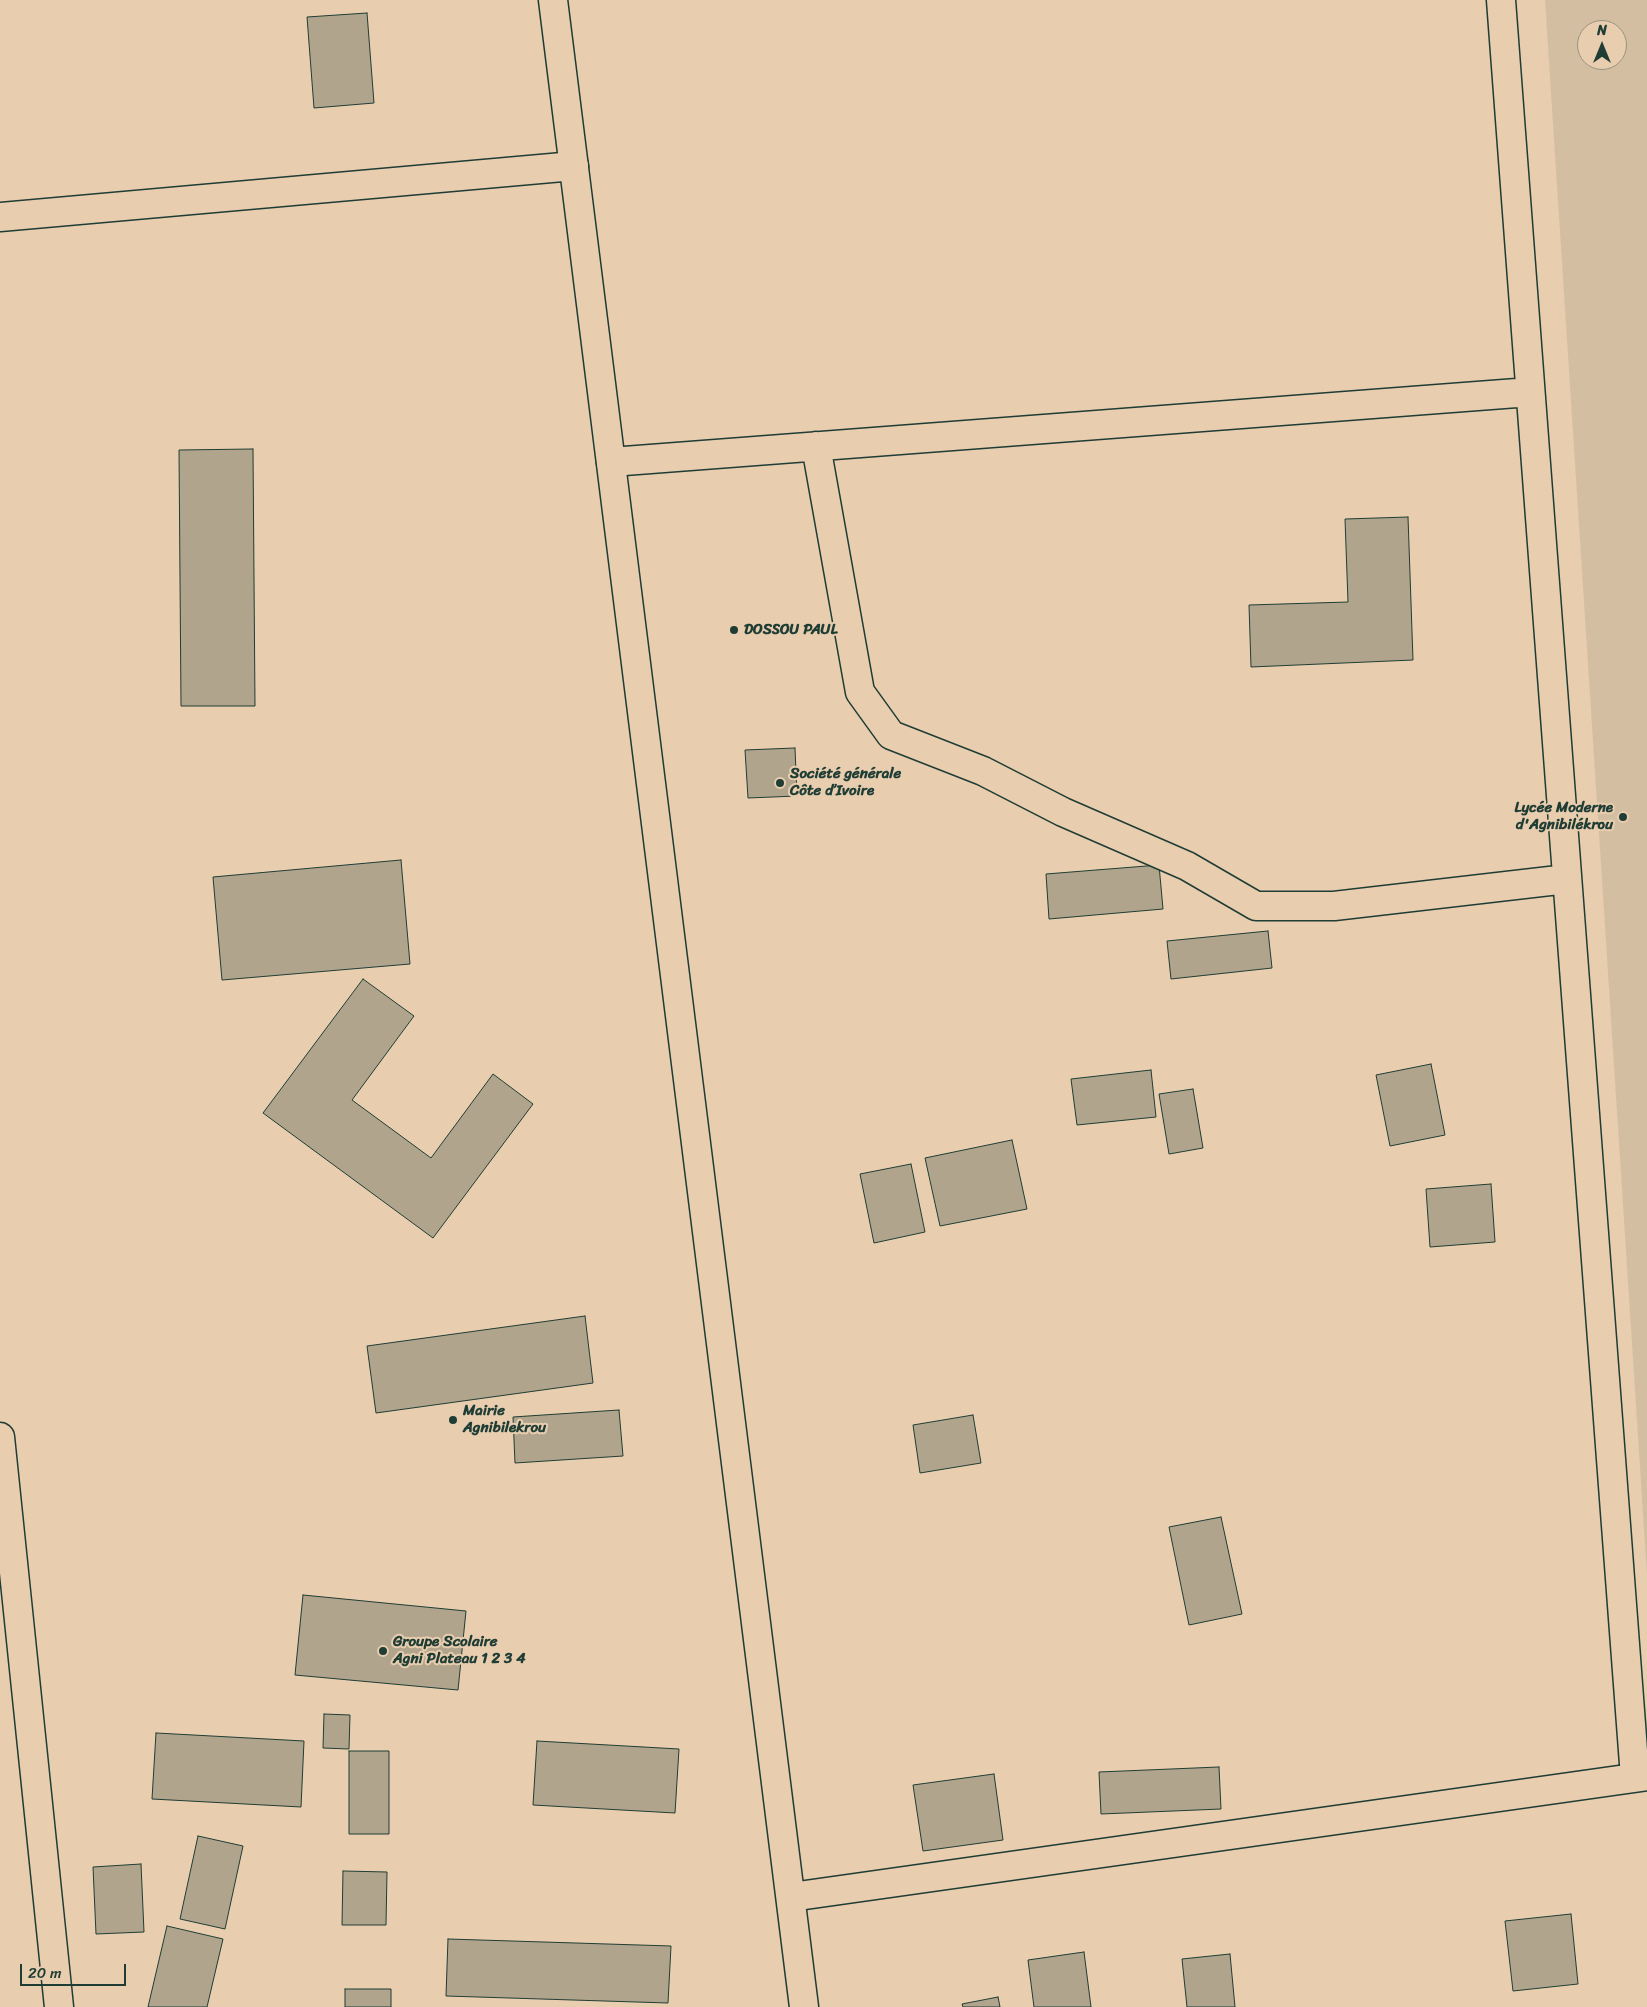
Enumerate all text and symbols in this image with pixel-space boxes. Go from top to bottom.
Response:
text: N [1597,18,1607,43]
north arrow [1577,20,1627,70]
place label: DOSSOU PAUL [744,621,838,639]
marker: DOSSOU PAUL [728,624,740,636]
place label: Société générale Côte d’Ivoire [790,765,901,800]
marker: Société générale Côte d’Ivoire [774,777,786,789]
place label: Lycée Moderne d'Agnibilékrou [1514,799,1613,834]
marker: Lycée Moderne d'Agnibilékrou [1617,811,1629,823]
place label: Mairie Agnibilekrou [463,1402,546,1437]
marker: Mairie Agnibilekrou [447,1414,459,1426]
place label: Groupe Scolaire Agni Plateau 1 2 3 4 [393,1633,526,1668]
marker: Groupe Scolaire Agni Plateau 1 2 3 4 [377,1645,389,1657]
scale bar [22,1954,129,1986]
text: 20 m [28,1960,62,1986]

